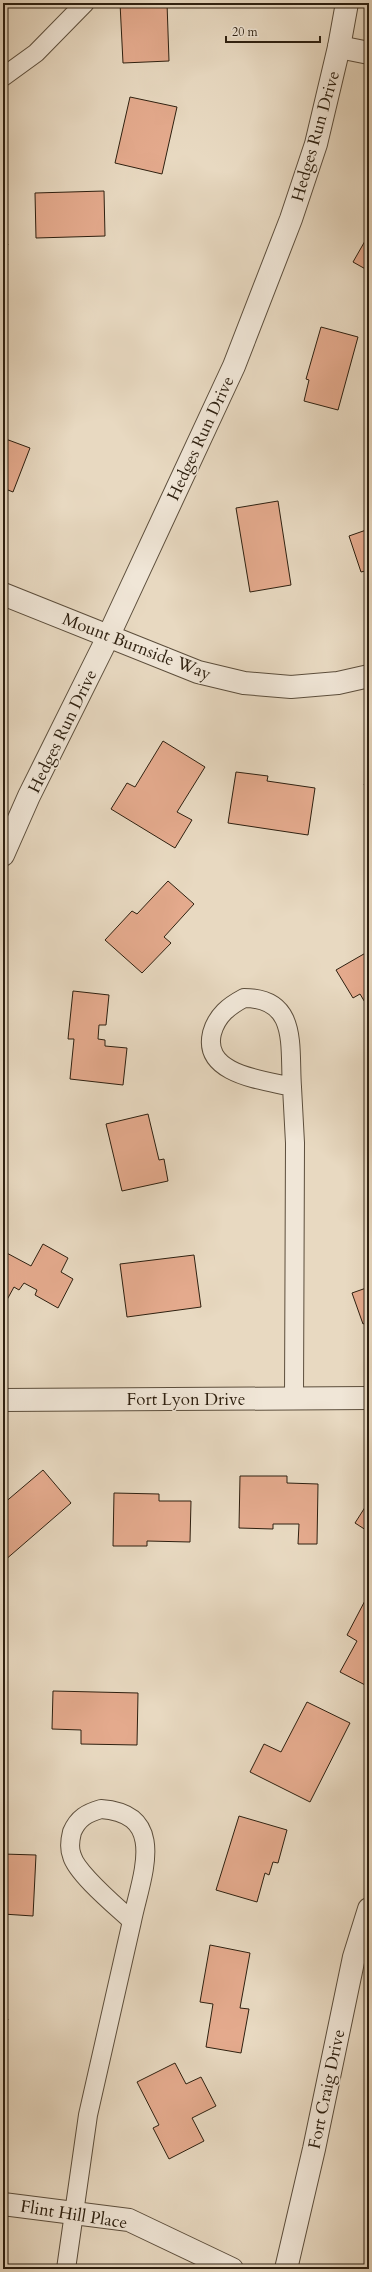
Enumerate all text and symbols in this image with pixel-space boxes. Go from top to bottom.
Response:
scale bar [226,18,320,44]
text: 20 m [232,24,259,40]
street label: Hedges Run Drive [286,68,345,204]
street label: Hedges Run Drive [162,372,239,504]
street label: Mount Burnside Way [59,607,215,685]
street label: Hedges Run Drive [23,666,102,797]
street label: Fort Lyon Drive [127,1388,245,1411]
street label: Fort Craig Drive [303,2027,350,2151]
street label: Flint Hill Place [19,2195,129,2234]

